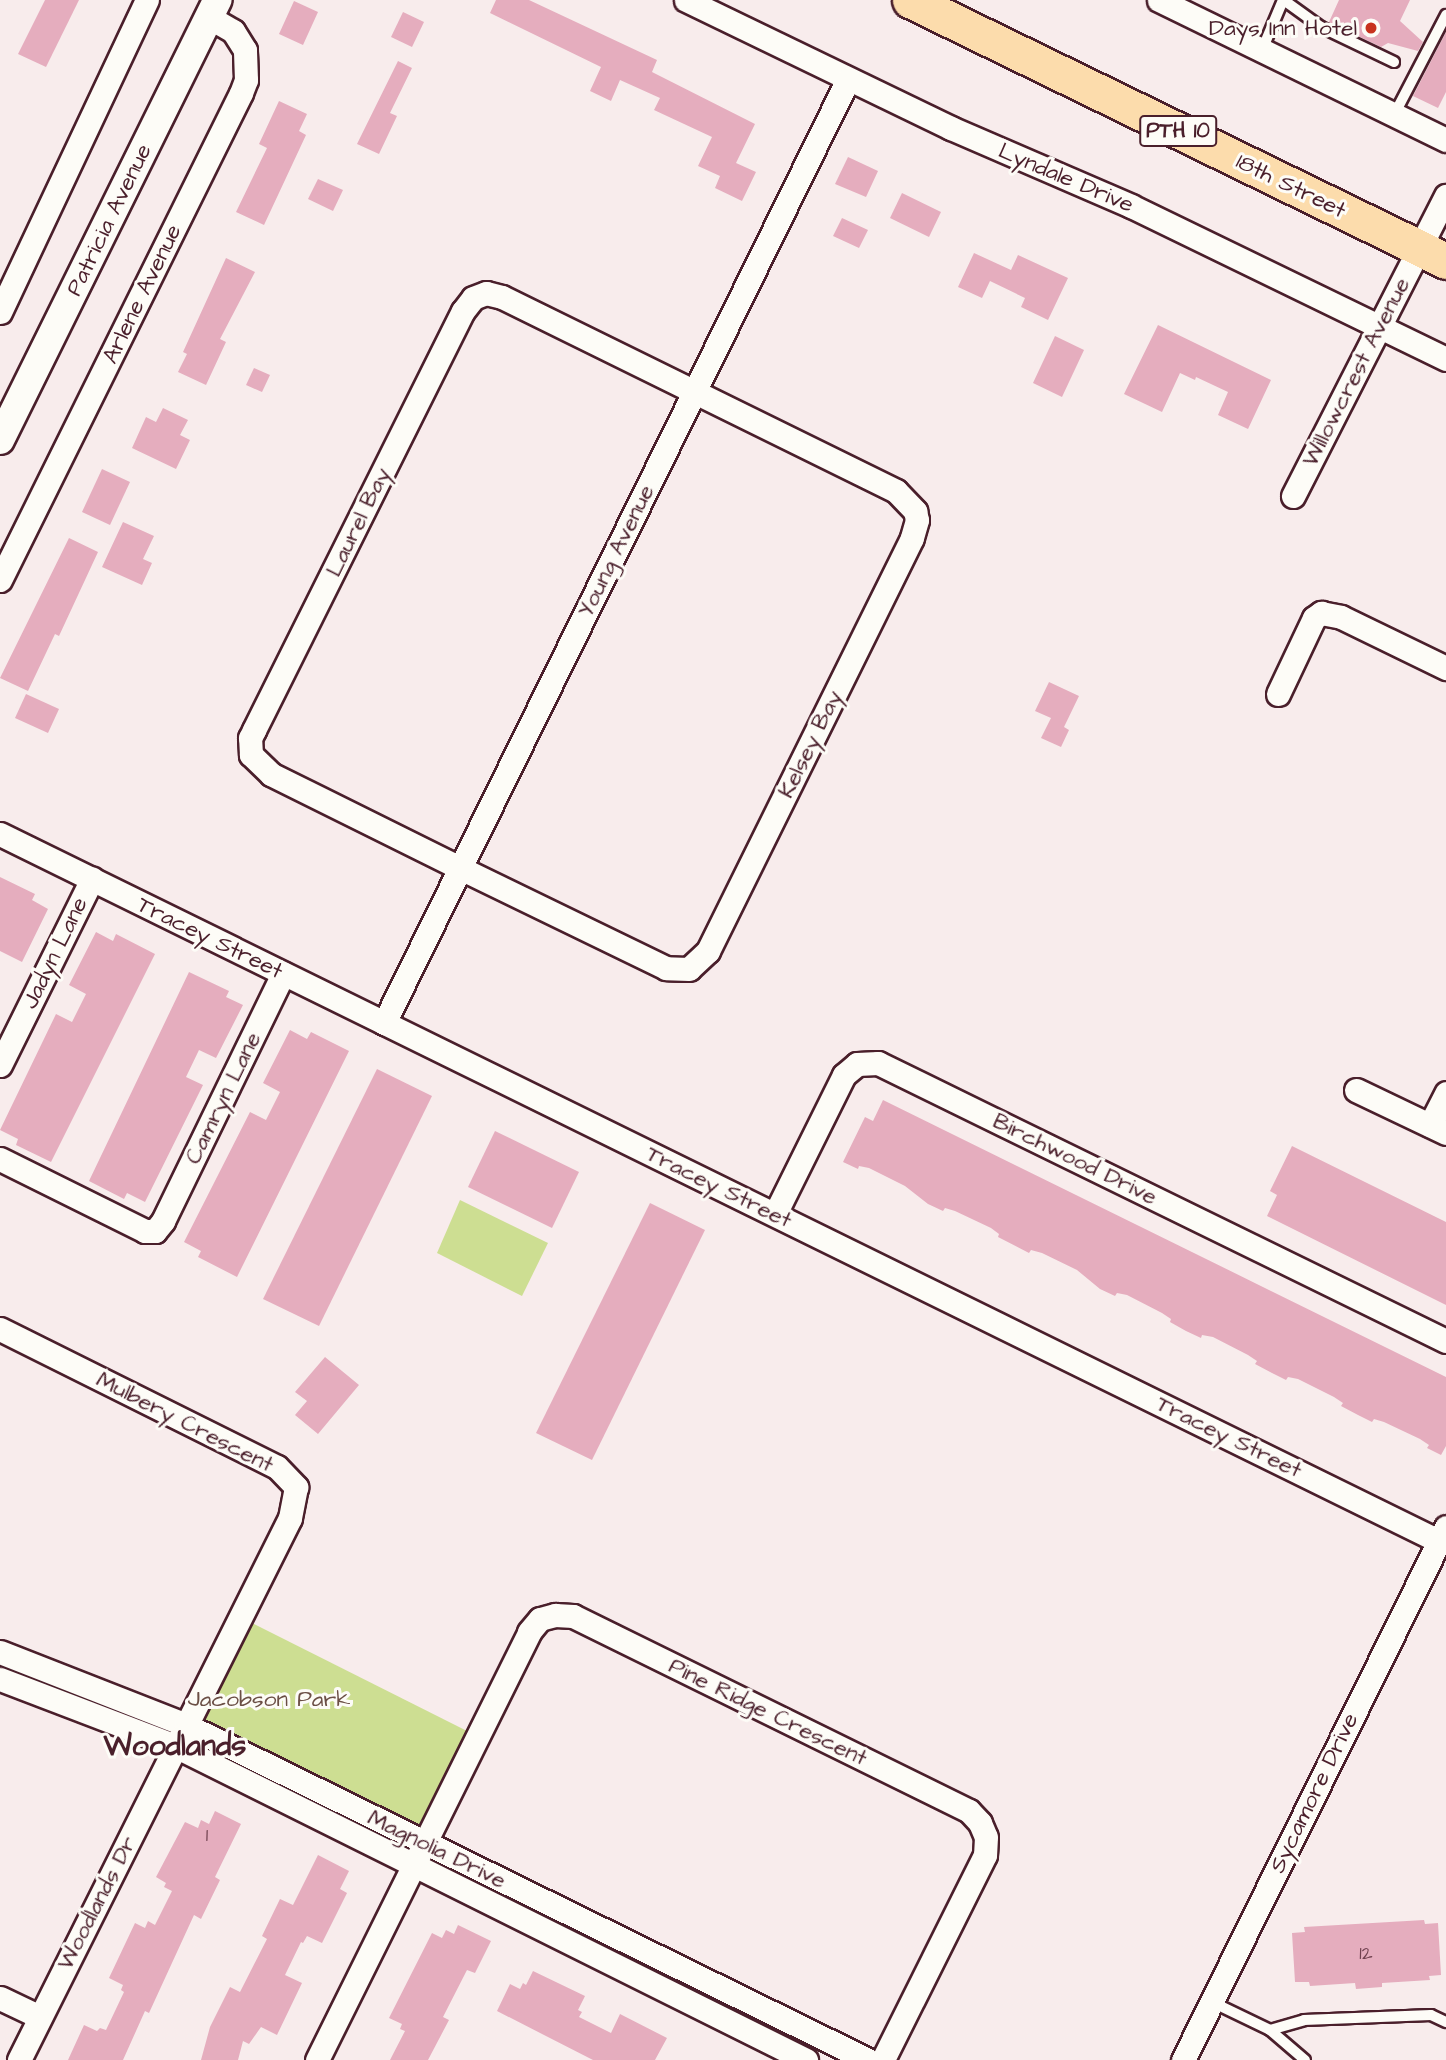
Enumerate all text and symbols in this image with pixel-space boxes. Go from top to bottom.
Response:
place label: Days Inn Hotel [1209,14,1357,42]
marker: Days Inn Hotel [1363,20,1379,36]
road number: PTH 10 [1138,114,1218,148]
street label: Lyndale Drive [994,137,1138,219]
street label: Patricia Avenue [60,140,158,300]
street label: 18th Street [1232,148,1350,224]
street label: Arlene Avenue [96,220,188,368]
street label: Willowcrest Avenue [1296,273,1416,471]
street label: Laurel Bay [320,463,396,581]
street label: Young Avenue [572,480,660,622]
street label: Kelsey Bay [772,686,848,802]
street label: Tracey Street [133,891,287,985]
street label: Jadyn Lane [16,893,94,1013]
street label: Camryn Lane [179,1027,267,1169]
street label: Birchwood Drive [988,1107,1162,1211]
street label: Tracey Street [642,1140,796,1234]
street label: Mulbery Crescent [92,1365,278,1479]
street label: Tracey Street [1152,1390,1306,1484]
street label: Pine Ridge Crescent [664,1652,872,1772]
park label: Jacobson Park [188,1685,350,1713]
street label: Sycamore Drive [1263,1709,1365,1877]
district label: Woodlands [104,1728,246,1764]
street label: Magnolia Drive [363,1804,511,1894]
house number: 1 [206,1825,208,1847]
street label: Woodlands Dr [52,1832,142,1974]
house number: 12 [1359,1943,1373,1965]

